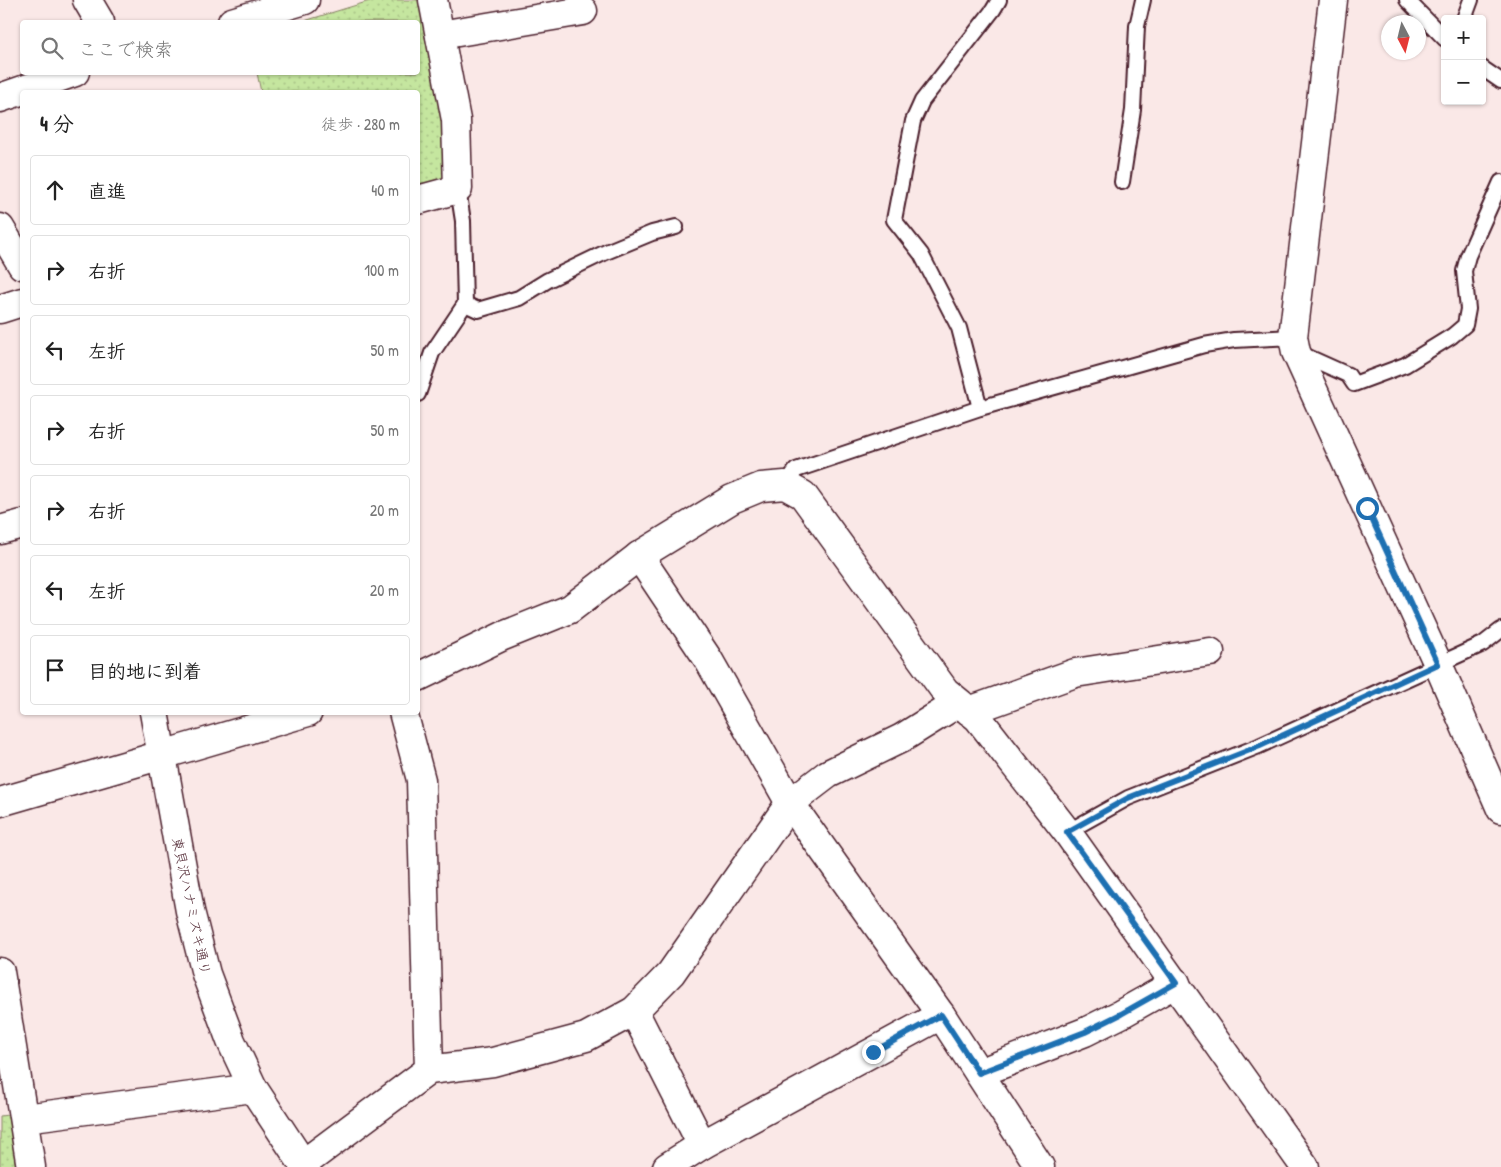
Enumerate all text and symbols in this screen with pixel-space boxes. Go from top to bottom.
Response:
north arrow [1381,15,1426,60]
map controls [1441,15,1486,105]
button: + [1441,15,1486,60]
search box [20,20,420,75]
icon: search [38,34,66,62]
text: ここで検索 [78,36,173,62]
button: − [1441,60,1486,105]
text: 4 分 [40,109,74,138]
text: 徒歩 · 280 m [321,113,400,135]
icon: ahead [41,176,69,204]
text: 直進 [88,178,126,204]
text: 40 m [371,179,399,201]
icon: right [41,256,69,284]
text: 右折 [88,258,126,284]
text: 100 m [364,259,399,281]
icon: left [41,336,69,364]
text: 左折 [88,338,126,364]
text: 50 m [371,339,399,361]
icon: right [41,416,69,444]
text: 右折 [88,418,126,444]
text: 50 m [371,419,399,441]
icon: right [41,496,69,524]
route start [1356,497,1379,520]
text: 右折 [88,498,126,524]
text: 20 m [370,499,399,521]
icon: left [41,576,69,604]
text: 左折 [88,578,126,604]
text: 20 m [370,579,399,601]
icon: arrive [41,656,69,684]
text: 目的地に到着 [88,658,202,684]
street label: 東貝沢ハナミズキ通り [168,835,216,977]
route end [862,1041,885,1064]

